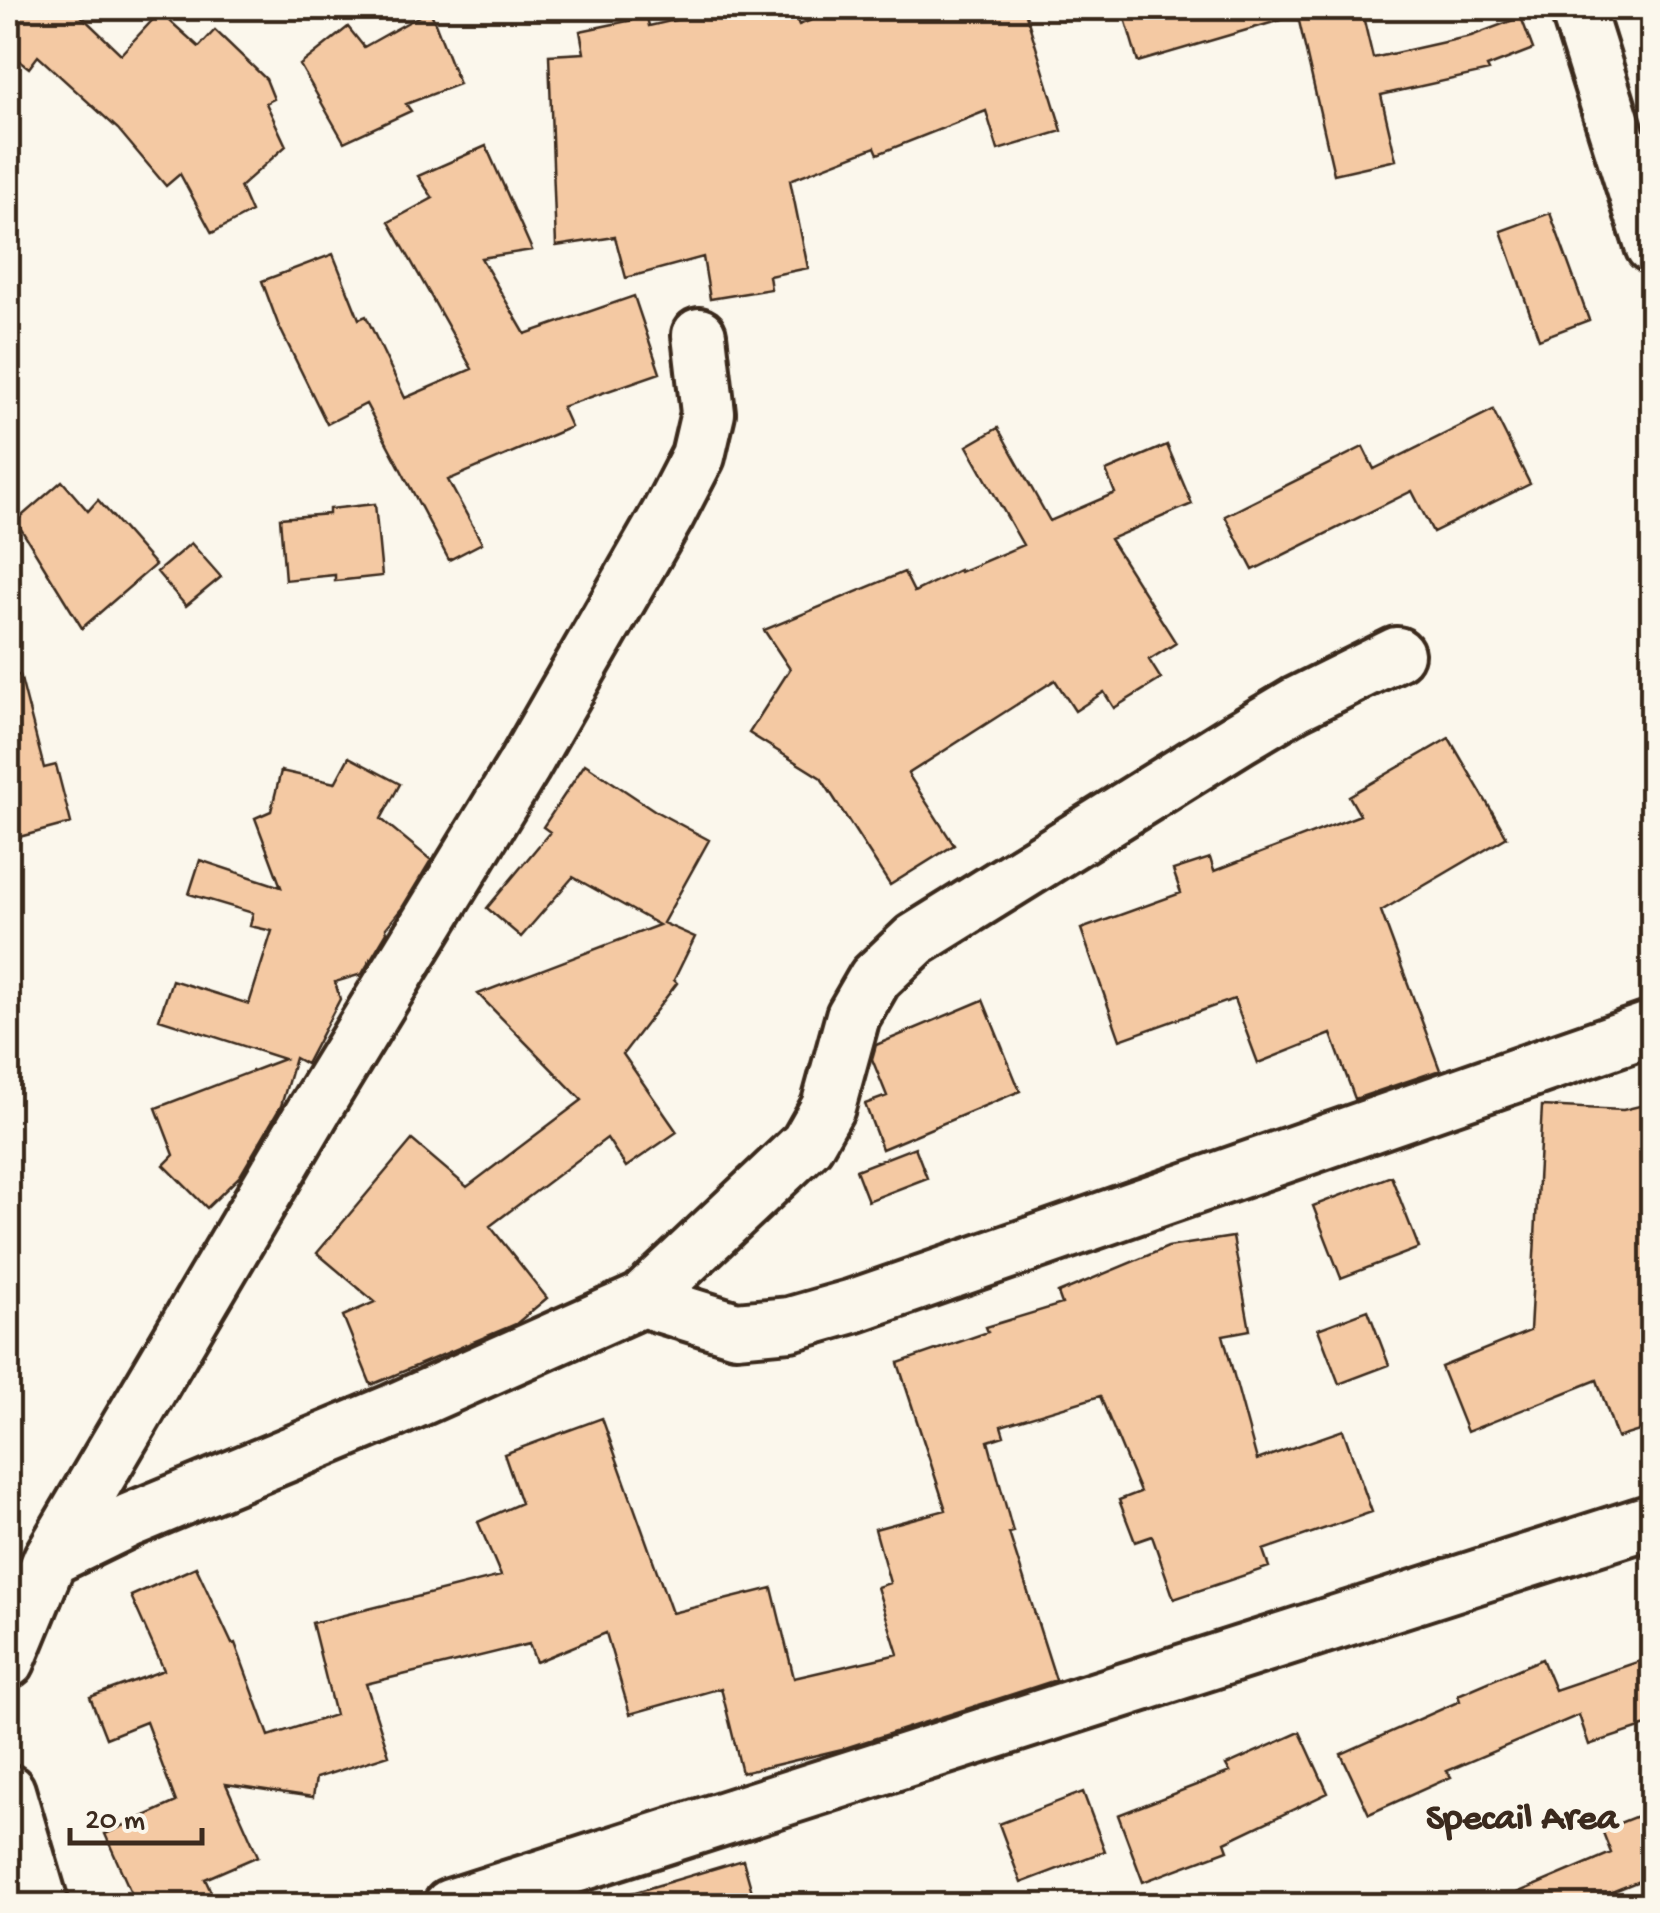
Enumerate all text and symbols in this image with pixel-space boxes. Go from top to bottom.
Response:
scale bar [70,1783,202,1845]
district label: Specail Area [1426,1798,1620,1842]
text: 20 m [85,1805,145,1840]

